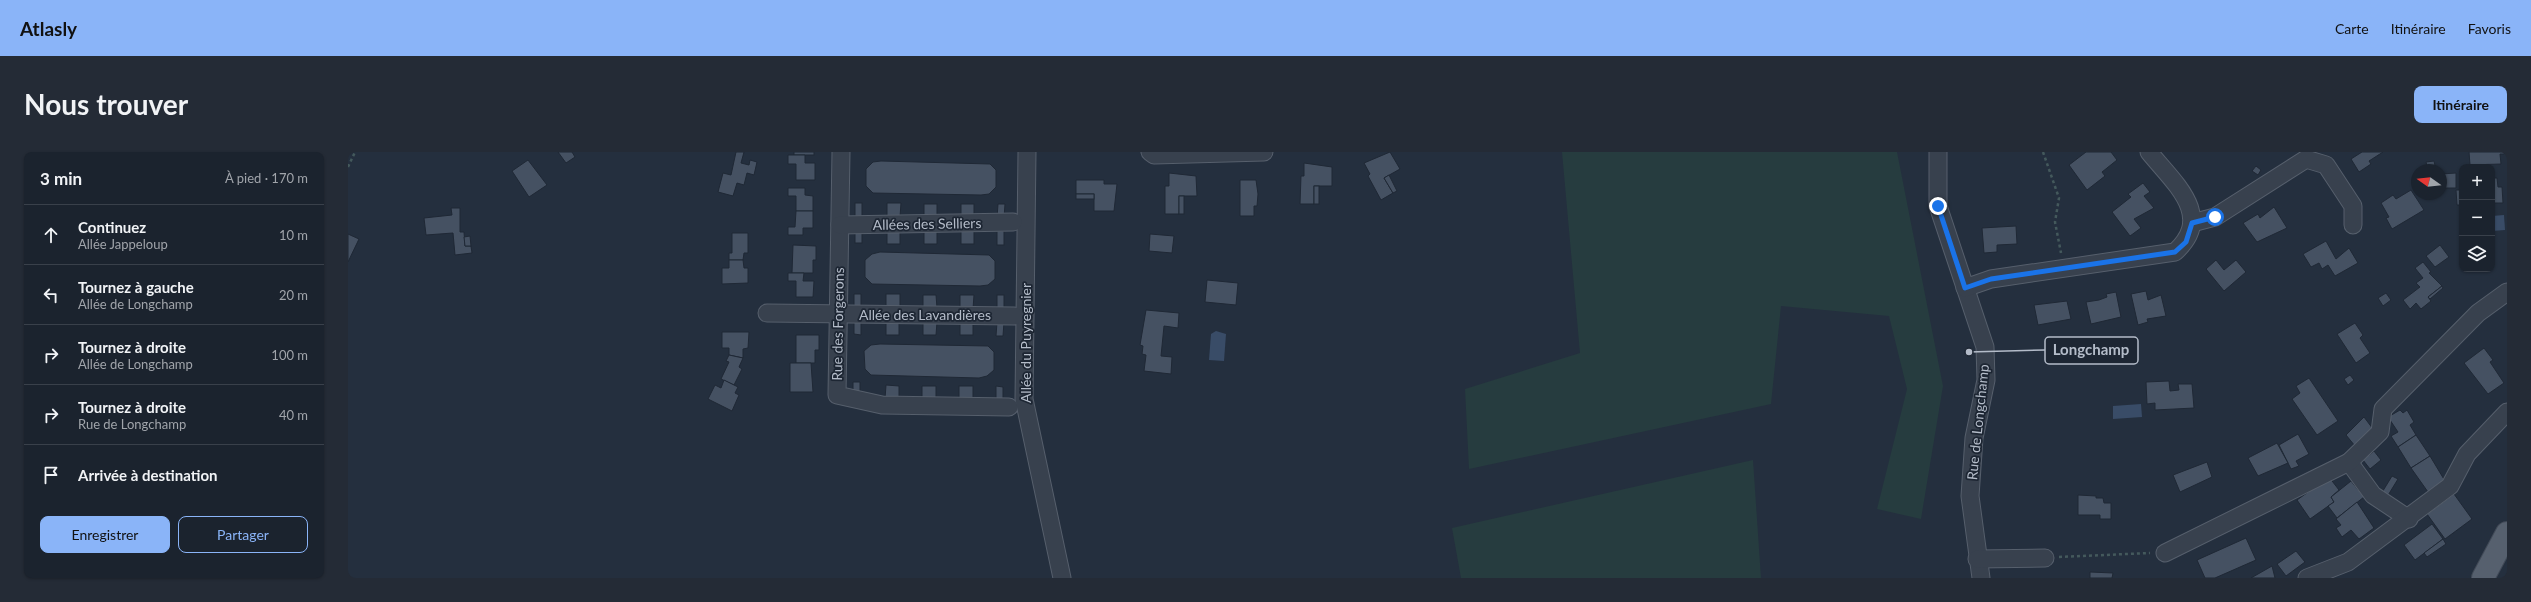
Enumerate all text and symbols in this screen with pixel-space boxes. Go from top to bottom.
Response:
text: Atlasly [20,17,77,40]
text: Carte [2335,20,2369,37]
text: Itinéraire [2391,20,2446,37]
text: Favoris [2468,20,2511,37]
button: Itinéraire [2414,86,2507,123]
text: Nous trouver [24,87,188,121]
north arrow [2411,164,2447,200]
map controls [2459,164,2495,272]
button: + [2459,164,2495,200]
text: 3 min [40,168,82,189]
text: À pied · 170 m [225,170,308,186]
route end [1929,197,1947,215]
button: − [2459,200,2495,236]
route start [2206,208,2224,226]
street label: Allées des Selliers [872,214,982,233]
text: Continuez [78,218,146,236]
icon: ahead [40,224,62,246]
text: 10 m [279,227,308,243]
text: Allée Jappeloup [78,236,168,252]
button: layers [2459,236,2495,272]
street label: Rue des Forgerons [828,267,847,381]
text: Tournez à gauche [78,278,194,296]
street label: Allée du Puyregnier [1017,283,1034,403]
icon: left [40,284,62,306]
text: 20 m [279,287,308,303]
text: Allée de Longchamp [78,296,193,312]
street label: Allée des Lavandières [859,306,991,323]
callout: Longchamp [2045,337,2138,364]
text: Tournez à droite [78,338,186,356]
text: Longchamp [2053,340,2129,358]
icon: right [40,344,62,366]
text: 100 m [271,347,308,363]
text: Allée de Longchamp [78,356,193,372]
street label: Rue de Longchamp [1963,363,1992,481]
text: Tournez à droite [78,398,186,416]
icon: right [40,404,62,426]
text: 40 m [279,407,308,423]
text: Rue de Longchamp [78,416,186,432]
icon: arrive [40,464,62,486]
text: Arrivée à destination [78,466,217,484]
button: Enregistrer [40,516,170,553]
button: Partager [178,516,308,553]

